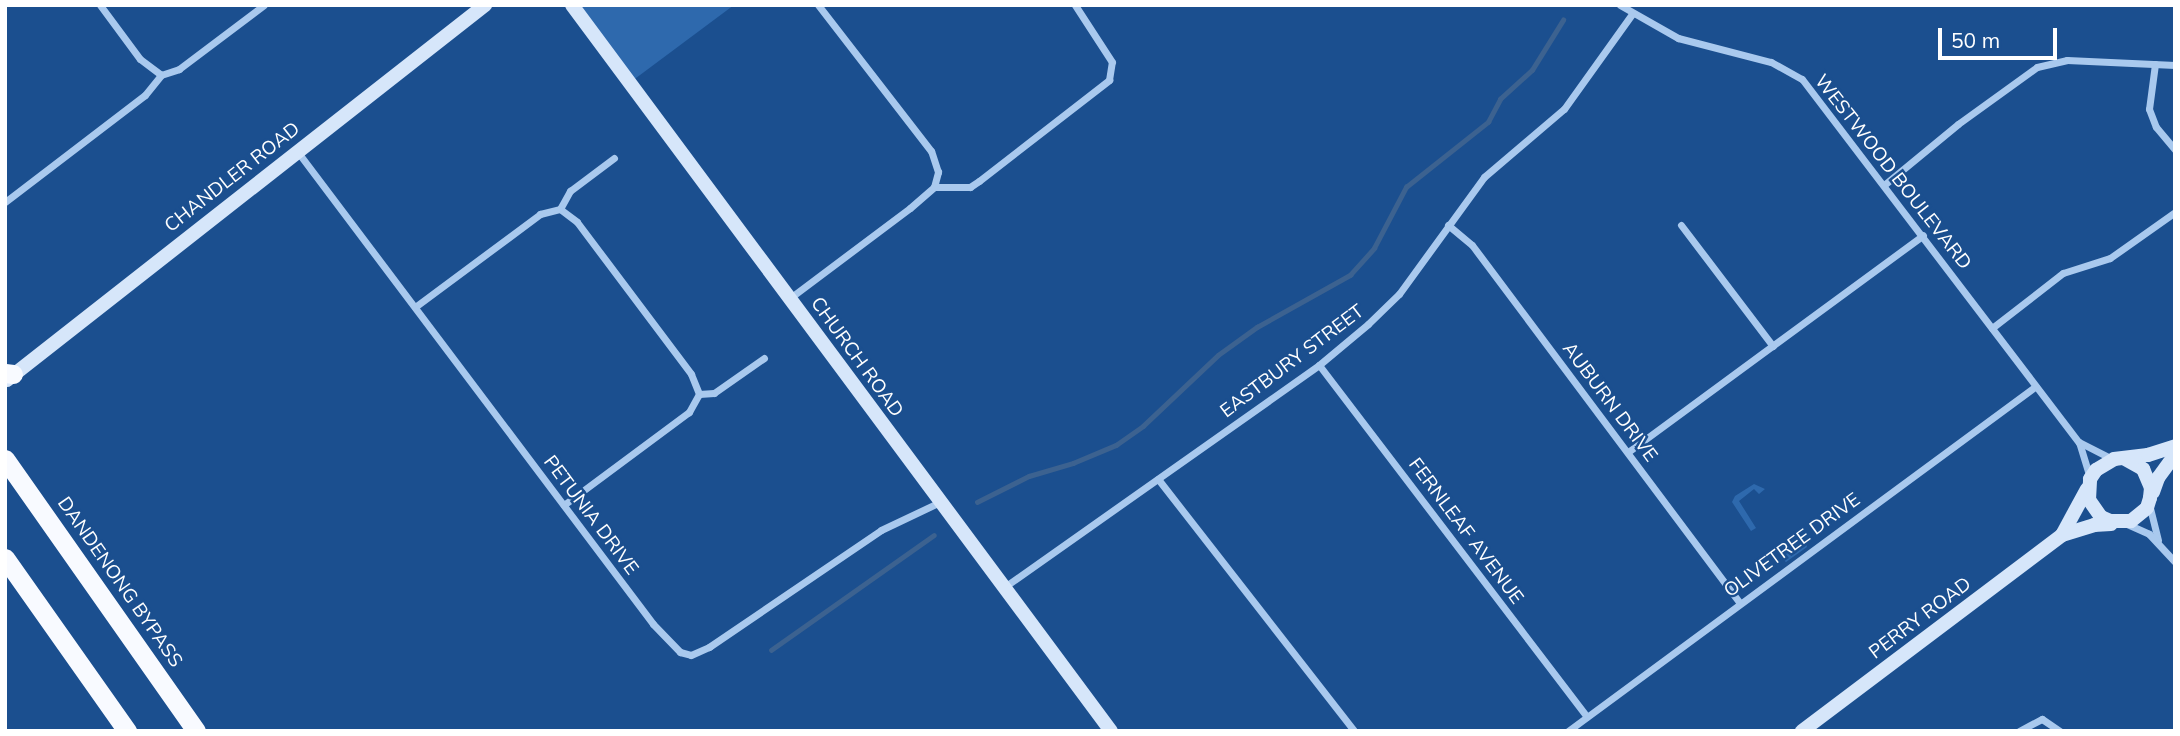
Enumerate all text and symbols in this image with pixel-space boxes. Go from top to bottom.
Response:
scale bar [1942,14,2061,58]
text: 50 m [1951,27,2000,53]
street label: WESTWOOD BOULEVARD [1810,70,1976,274]
street label: CHANDLER ROAD [160,117,304,237]
street label: CHURCH ROAD [806,293,908,421]
street label: EASTBURY STREET [1216,300,1368,422]
street label: AUBURN DRIVE [1558,338,1662,466]
street label: PETUNIA DRIVE [539,451,643,579]
street label: FERNLEAF AVENUE [1404,454,1528,608]
street label: OLIVETREE DRIVE [1719,488,1865,602]
street label: DANDENONG BYPASS [53,493,187,671]
street label: PERRY ROAD [1864,572,1976,664]

